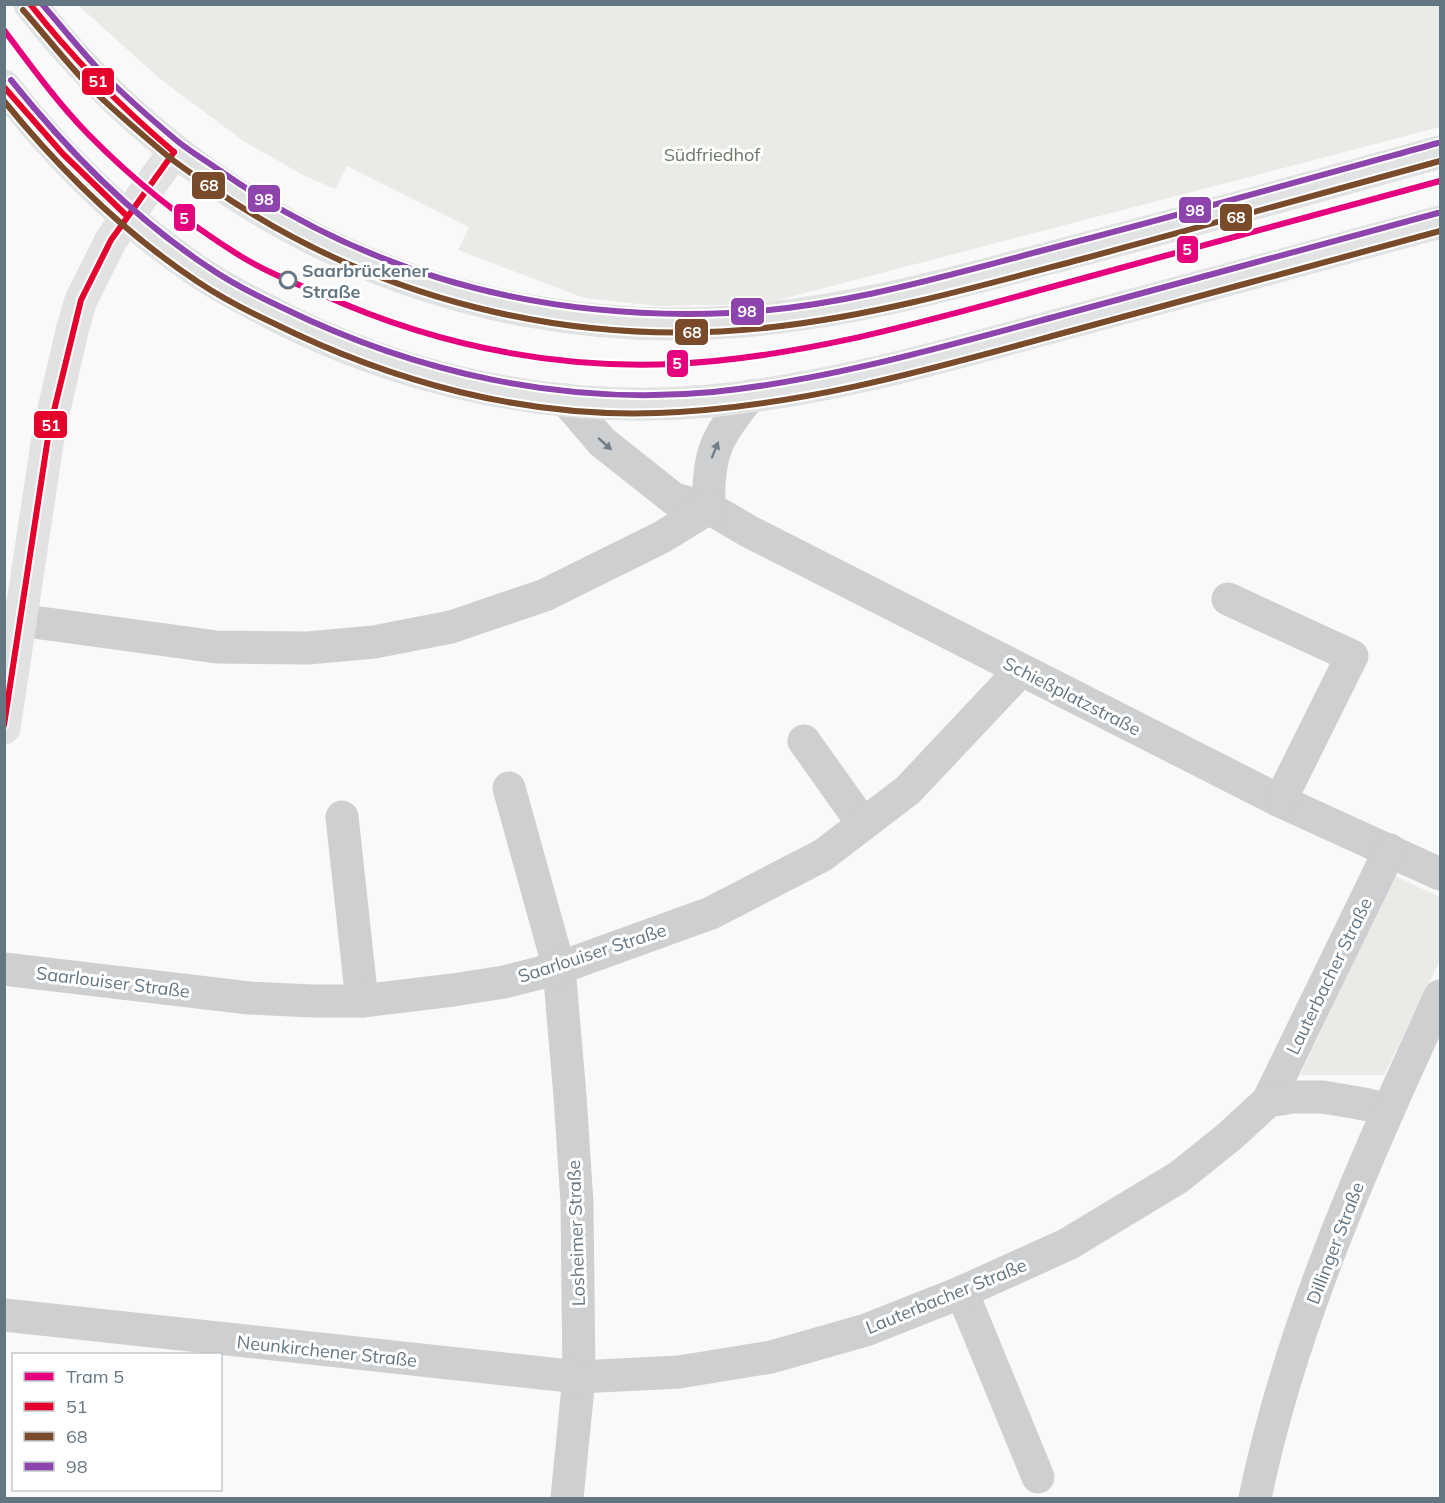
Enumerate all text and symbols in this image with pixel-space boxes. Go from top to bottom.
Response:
line badge: 51 [81,67,115,96]
text: 51 [88,71,108,91]
park label: Südfriedhof [664,143,761,166]
line badge: 68 [191,171,226,200]
text: 68 [199,175,219,195]
line badge: 98 [247,184,281,213]
text: 98 [254,189,274,209]
line badge: 98 [1178,196,1212,224]
text: 98 [1185,200,1205,220]
line badge: 5 [173,203,196,232]
line badge: 68 [1219,203,1253,232]
text: 68 [1226,207,1246,227]
text: 5 [179,208,189,228]
line badge: 5 [1176,235,1199,264]
text: 5 [1182,239,1192,259]
place label: Saarbrückener Straße [302,259,429,303]
marker: Saarbrückener Straße [279,271,297,289]
line badge: 98 [730,297,765,326]
text: 98 [737,301,757,321]
line badge: 68 [674,318,709,346]
text: 68 [682,322,702,342]
line badge: 5 [666,349,689,378]
text: 5 [672,353,682,373]
line badge: 51 [33,410,68,439]
text: 51 [41,415,61,435]
one-way arrow [597,437,612,450]
one-way arrow [710,441,720,459]
street label: Schießplatzstraße [999,651,1145,741]
street label: Lauterbacher Straße [1281,894,1377,1058]
street label: Saarlouiser Straße [515,918,669,988]
street label: Saarlouiser Straße [35,961,191,1003]
street label: Losheimer Straße [562,1159,590,1307]
street label: Dillinger Straße [1301,1179,1369,1307]
street label: Lauterbacher Straße [862,1253,1030,1339]
street label: Neunkirchener Straße [236,1330,418,1372]
legend [12,1353,222,1491]
text: Tram 5 [66,1365,124,1388]
text: 51 [66,1395,88,1418]
text: 68 [66,1425,88,1448]
text: 98 [66,1455,88,1478]

